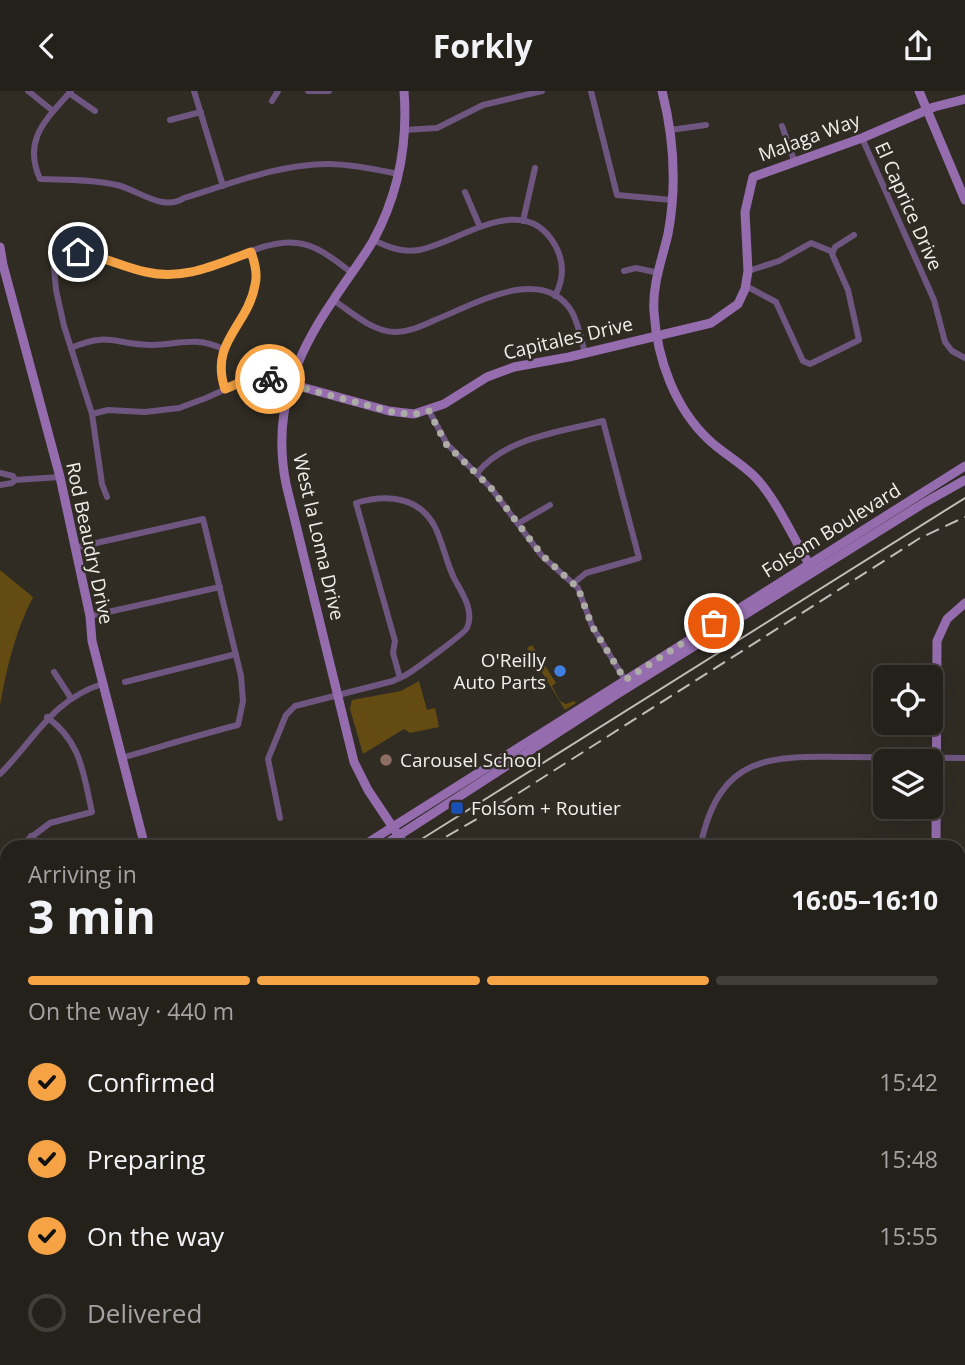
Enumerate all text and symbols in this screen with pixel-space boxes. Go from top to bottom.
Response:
text: Forkly [433,24,532,67]
icon: back [28,27,66,65]
icon: share [899,27,937,65]
street label: Malaga Way [755,106,864,167]
street label: El Caprice Drive [869,138,949,274]
pin [48,222,108,282]
icon: home [59,233,97,271]
street label: Capitales Drive [501,310,635,366]
courier [235,344,305,414]
icon: bike [251,360,289,398]
street label: West la Loma Drive [287,451,351,623]
street label: Rod Beaudry Drive [60,459,120,627]
street label: Folsom Boulevard [757,477,905,583]
pin [684,593,744,653]
icon: bag [695,604,733,642]
place label: O'Reilly Auto Parts [454,647,546,695]
marker: O'Reilly Auto Parts [552,663,568,679]
map controls [873,665,943,819]
button: locate [873,665,943,735]
place label: Carousel School [400,747,542,773]
button: layers [873,749,943,819]
marker: Carousel School [378,752,394,768]
place label: Folsom + Routier [471,795,621,821]
marker: Folsom + Routier [449,800,465,816]
text: Arriving in [28,858,137,890]
text: 16:05–16:10 [791,882,938,918]
text: 3 min [28,885,156,947]
text: On the way · 440 m [28,995,234,1027]
icon: check [28,1063,66,1101]
text: Confirmed [87,1064,215,1100]
text: 15:42 [879,1066,938,1098]
icon: check [28,1140,66,1178]
text: Preparing [87,1141,205,1177]
text: 15:48 [879,1143,938,1175]
icon: check [28,1217,66,1255]
text: On the way [87,1218,224,1254]
text: 15:55 [879,1220,938,1252]
text: Delivered [87,1295,202,1331]

